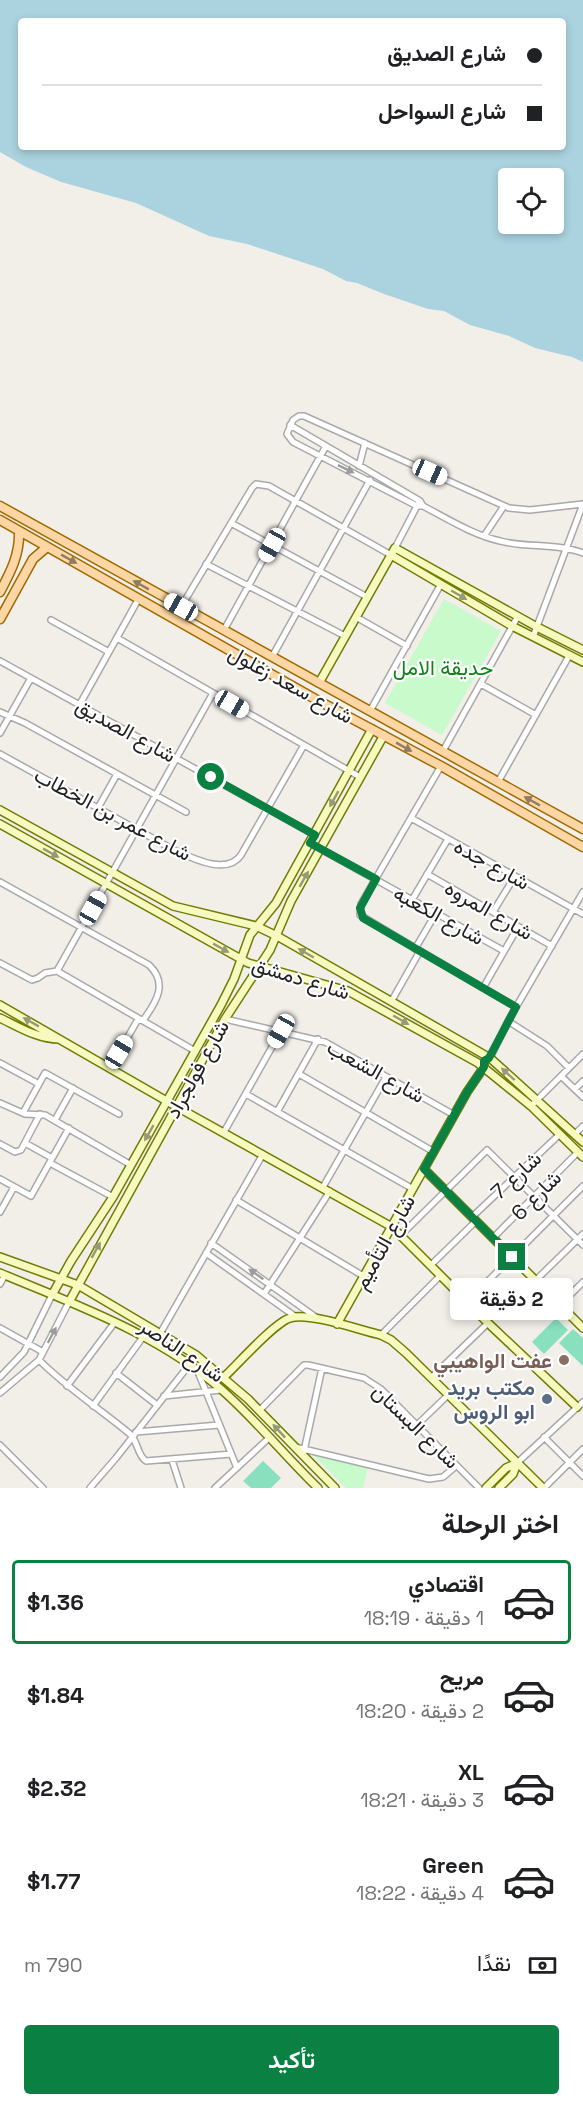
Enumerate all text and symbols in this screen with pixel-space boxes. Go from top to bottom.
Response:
text: شارع الصديق [387,39,506,67]
text: شارع السواحل [378,97,506,125]
map controls [498,168,564,234]
button: locate [498,168,564,234]
car [410,456,450,488]
one-way arrow [337,464,355,474]
car [255,525,289,565]
one-way arrow [61,554,78,564]
one-way arrow [132,580,149,590]
car [161,590,201,624]
one-way arrow [451,590,467,601]
street label: شارع سعد زغلول [223,639,358,730]
park label: حديقة الامل [393,654,493,681]
car [212,687,252,721]
street label: شارع الصديق [71,691,181,769]
one-way arrow [396,742,413,752]
street label: شارع عمر بن الخطاب [29,761,196,868]
route start [197,763,224,790]
one-way arrow [329,791,339,808]
one-way arrow [523,796,540,806]
street label: شارع جده [449,832,535,897]
one-way arrow [43,848,60,858]
one-way arrow [298,871,309,887]
street label: شارع المروه [440,874,538,947]
street label: شارع الكعبه [388,879,489,952]
car [76,888,110,928]
one-way arrow [213,943,230,953]
one-way arrow [298,947,314,958]
street label: شارع دمشق [248,950,353,1007]
car [264,1011,298,1051]
street label: شارع فولجراد [159,1015,236,1123]
one-way arrow [393,1015,410,1025]
one-way arrow [22,1017,39,1027]
car [102,1032,136,1072]
street label: شارع الشعب [322,1033,430,1110]
one-way arrow [501,1067,516,1081]
one-way arrow [144,1125,154,1142]
street label: شارع 7 [485,1145,548,1206]
street label: شارع 6 [505,1164,568,1227]
street label: شارع التأميم [347,1190,422,1295]
one-way arrow [91,1241,101,1258]
route end [498,1243,525,1270]
one-way arrow [248,1268,264,1280]
callout: 2 دقيقة [450,1278,574,1320]
text: 2 دقيقة [480,1286,543,1312]
street label: شارع الناصر [133,1311,230,1389]
one-way arrow [47,1326,57,1343]
place label: عفت الواهيبي [433,1347,552,1378]
marker: عفت الواهيبي [557,1353,571,1367]
place label: مكتب بريد ابو الروس [447,1374,535,1425]
street label: شارع البستان [366,1378,465,1475]
marker: مكتب بريد ابو الروس [540,1392,554,1406]
one-way arrow [273,1424,286,1439]
text: اختر الرحلة [441,1506,559,1541]
text: اقتصادي [408,1570,484,1598]
icon: car [502,1575,556,1629]
text: $1.36 [27,1588,84,1616]
text: 1 دقيقة · 18:19 [364,1605,484,1631]
text: مريح [440,1663,484,1691]
icon: car [502,1668,556,1722]
text: $1.84 [27,1681,84,1709]
text: 2 دقيقة · 18:20 [356,1698,484,1724]
text: XL [458,1758,484,1786]
icon: car [502,1761,556,1815]
text: $2.32 [27,1774,86,1802]
text: 3 دقيقة · 18:21 [360,1787,484,1813]
text: Green [422,1851,484,1879]
icon: car [502,1854,556,1908]
text: $1.77 [27,1867,80,1895]
text: 4 دقيقة · 18:22 [356,1880,484,1906]
text: نقدًا [477,1949,511,1977]
icon: cash [526,1949,559,1982]
text: 790 m [24,1952,83,1978]
button: تأكيد [24,2025,559,2094]

